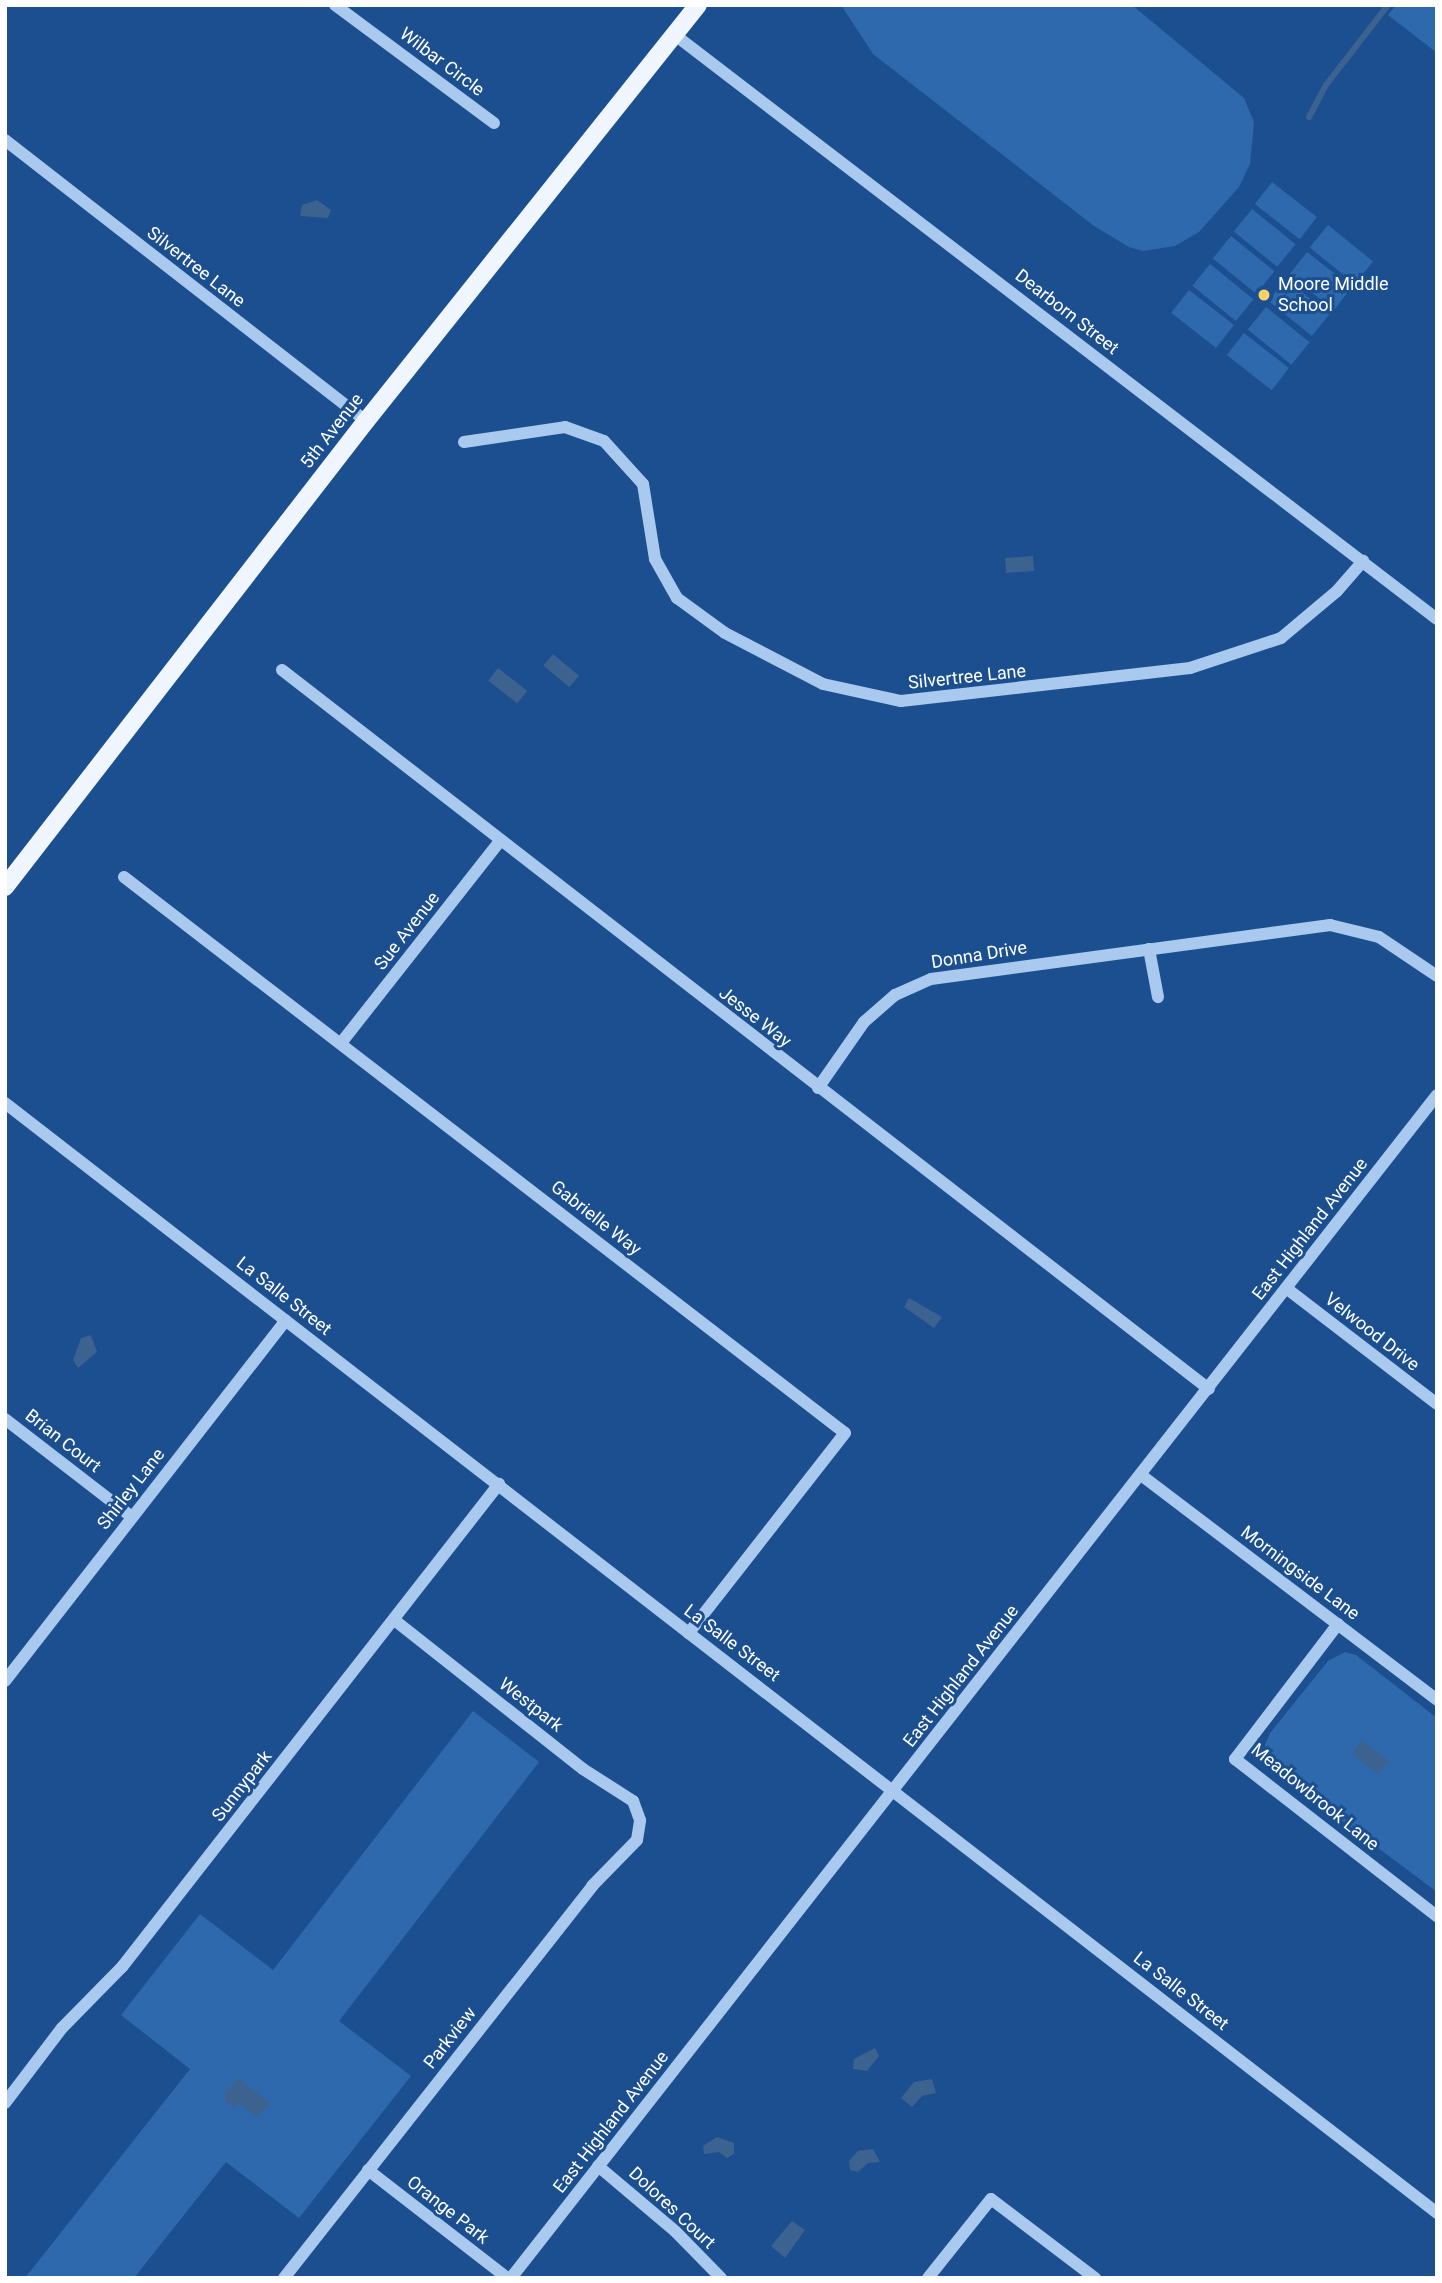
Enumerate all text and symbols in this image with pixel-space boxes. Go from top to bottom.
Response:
street label: Wilbar Circle [395,23,489,101]
street label: Silvertree Lane [143,222,249,312]
street label: Dearborn Street [1011,265,1123,359]
place label: Moore Middle School [1278,274,1389,316]
marker: Moore Middle School [1256,287,1272,303]
street label: 5th Avenue [296,389,368,473]
street label: Silvertree Lane [907,660,1027,694]
street label: Sue Avenue [370,888,444,974]
street label: Donna Drive [930,937,1028,973]
street label: Jesse Way [714,982,796,1052]
street label: East Highland Avenue [1248,1154,1372,1304]
street label: Gabrielle Way [546,1176,646,1260]
street label: La Salle Street [232,1252,336,1340]
street label: Velwood Drive [1320,1288,1424,1376]
street label: Brian Court [21,1405,105,1477]
street label: Shirley Lane [93,1444,169,1534]
street label: Morningside Lane [1236,1521,1364,1625]
street label: La Salle Street [680,1600,784,1686]
street label: East Highland Avenue [899,1601,1023,1751]
street label: Westpark [495,1673,567,1737]
street label: Meadowbrook Lane [1247,1739,1383,1855]
street label: Sunnypark [208,1746,276,1826]
street label: La Salle Street [1129,1947,1233,2035]
street label: Parkview [419,2003,481,2073]
street label: East Highland Avenue [549,2047,673,2197]
street label: Dolores Court [624,2162,720,2254]
street label: Orange Park [403,2171,493,2249]

